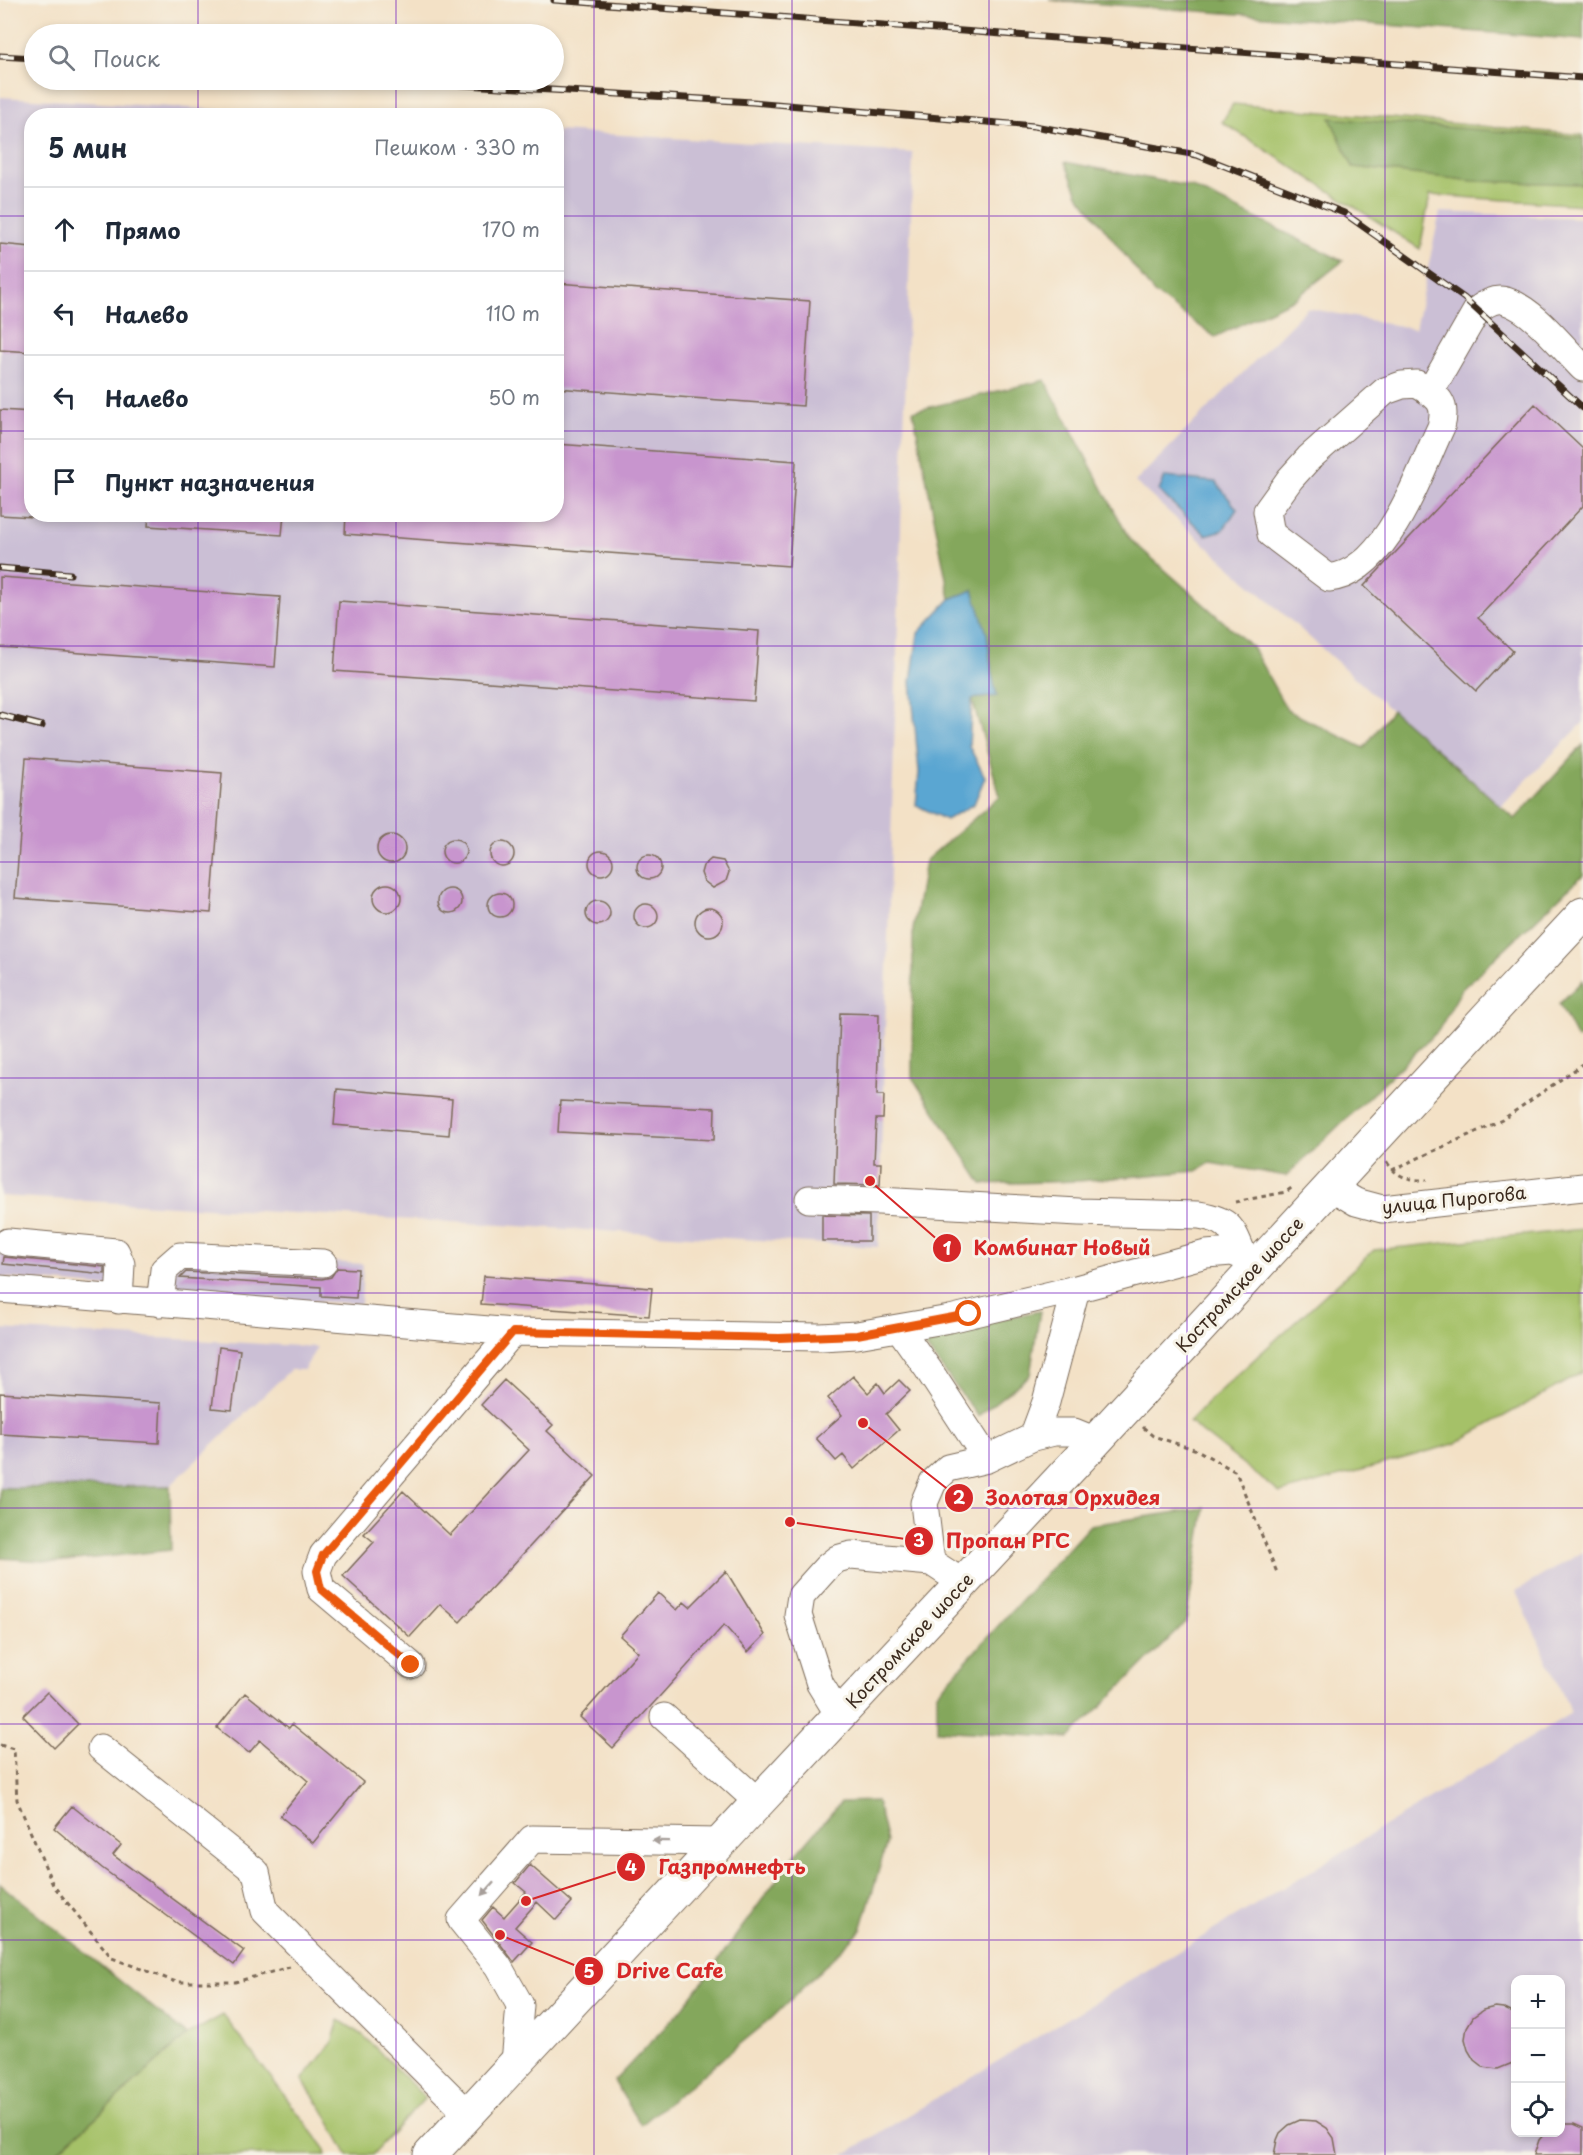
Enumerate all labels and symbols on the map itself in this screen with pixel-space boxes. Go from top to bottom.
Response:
street label: улица Пирогова [1381,1178,1528,1220]
street label: Костромское шоссе [1169,1210,1309,1358]
callout: Комбинат Новый [932,1229,1163,1267]
text: Комбинат Новый [974,1232,1150,1262]
text: 1 [943,1234,952,1261]
route start [955,1300,981,1326]
callout: Золотая Орхидея [944,1479,1173,1517]
text: Золотая Орхидея [985,1482,1160,1512]
text: 2 [953,1483,966,1510]
callout: Пропан РГС [904,1522,1083,1560]
text: Пропан РГС [946,1525,1070,1555]
text: 3 [913,1526,925,1553]
street label: Костромское шоссе [839,1566,979,1714]
route end [397,1651,423,1677]
one-way arrow [651,1836,670,1845]
callout: Газпромнефть [616,1848,817,1886]
text: Газпромнефть [658,1851,806,1881]
text: 4 [625,1853,637,1880]
one-way arrow [482,1881,495,1896]
callout: Drive Cafe [574,1952,736,1990]
text: Drive Cafe [617,1955,724,1985]
text: 5 [583,1957,595,1984]

